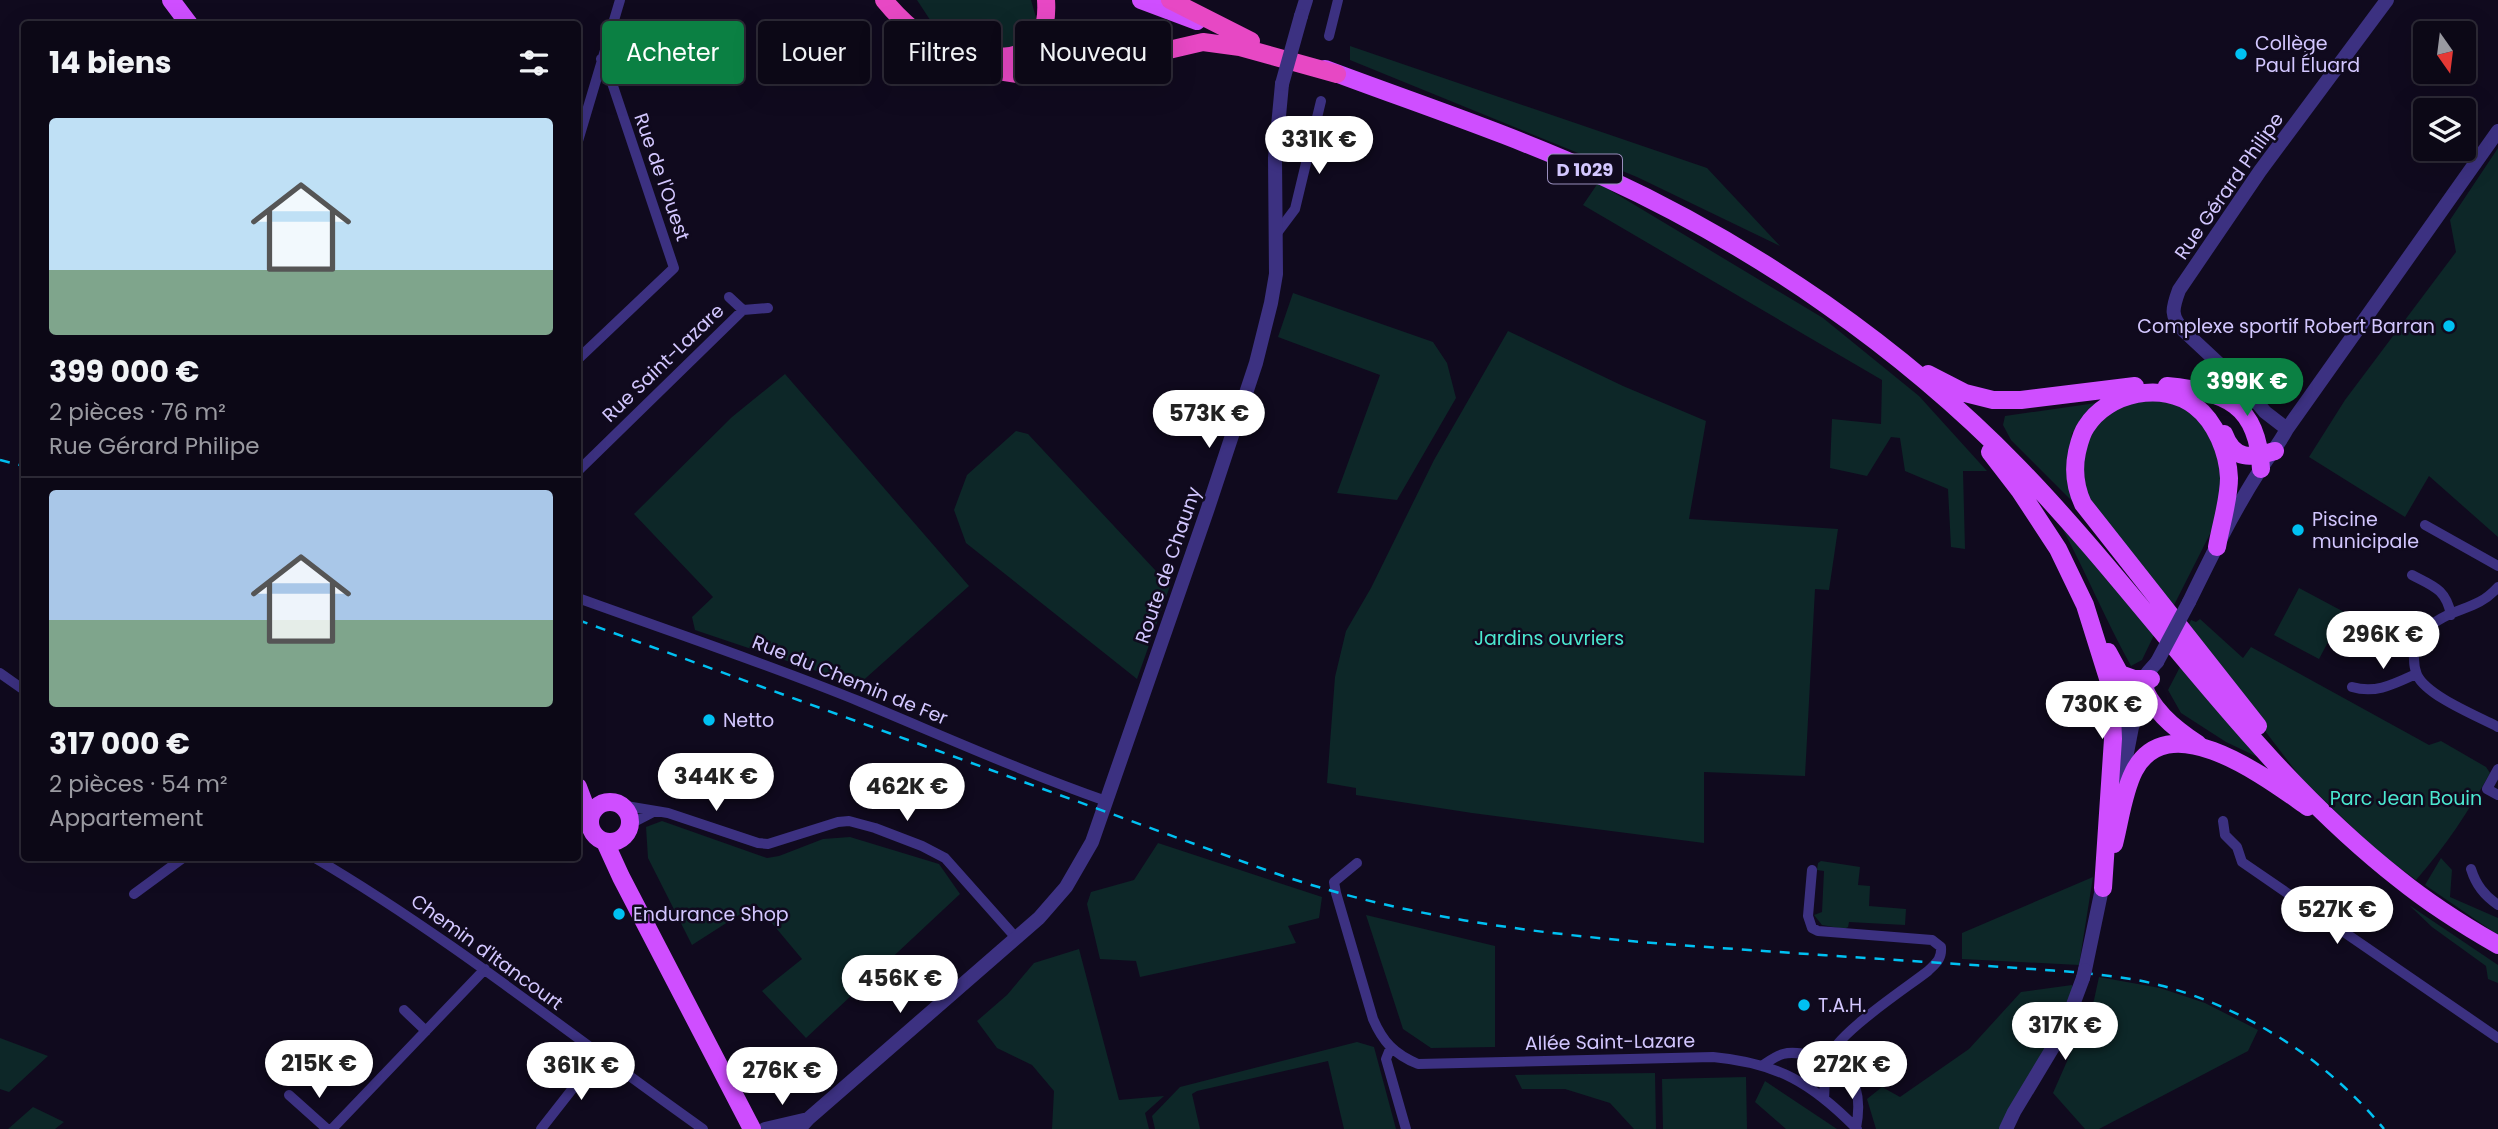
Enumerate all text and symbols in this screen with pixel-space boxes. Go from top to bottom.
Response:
chip: Acheter [602,21,744,84]
chip: Louer [758,21,870,84]
chip: Filtres [884,21,1001,84]
chip: Nouveau [1015,21,1171,84]
north arrow [2413,21,2476,84]
map controls [2413,21,2476,161]
place label: Collège Paul Éluard [2255,30,2360,79]
text: 14 biens [49,41,172,84]
icon: filters [515,44,553,82]
marker: Collège Paul Éluard [2233,46,2249,62]
button: layers [2413,98,2476,161]
street label: Rue Gérard Philipe [2168,107,2290,265]
street label: Rue de l'Ouest [627,109,697,245]
pin: 331K € [1262,116,1376,176]
text: 331K € [1281,123,1357,155]
road number: D 1029 [1548,154,1622,184]
icon: home [238,164,364,290]
street label: Rue Saint-Lazare [596,298,730,428]
place label: Complexe sportif Robert Barran [2137,313,2435,340]
marker: Complexe sportif Robert Barran [2441,318,2457,334]
text: 399 000 € [49,350,199,393]
pin: 399K € [2190,358,2304,418]
text: 399K € [2206,365,2288,397]
pin: 573K € [1152,391,1266,450]
text: 2 pièces · 76 m² [49,396,226,428]
text: 573K € [1169,397,1249,429]
text: Rue Gérard Philipe [49,430,259,462]
street label: Route de Chauny [1129,483,1208,647]
place label: Piscine municipale [2312,506,2419,555]
marker: Piscine municipale [2290,522,2306,538]
icon: home [238,536,364,662]
pin: 296K € [2326,612,2440,671]
text: 296K € [2342,618,2424,650]
park label: Jardins ouvriers [1474,625,1624,652]
street label: Rue du Chemin de Fer [748,628,952,732]
pin: 730K € [2045,682,2159,741]
text: 730K € [2062,688,2142,720]
place label: Netto [723,707,774,734]
marker: Netto [701,712,717,728]
text: 317 000 € [49,722,190,765]
pin: 344K € [659,754,773,813]
text: 344K € [674,760,758,792]
pin: 462K € [850,764,964,823]
text: 2 pièces · 54 m² [49,768,228,800]
text: 462K € [866,770,948,802]
park label: Parc Jean Bouin [2330,785,2482,812]
text: Appartement [49,802,203,834]
pin: 527K € [2280,886,2394,946]
street label: Chemin d'Itancourt [405,887,569,1017]
text: 527K € [2297,893,2377,925]
place label: Endurance Shop [633,901,789,928]
marker: Endurance Shop [611,906,627,922]
pin: 456K € [843,956,957,1015]
text: 456K € [858,962,942,994]
place label: T.A.H. [1818,992,1866,1019]
marker: T.A.H. [1796,997,1812,1013]
pin: 317K € [2008,1002,2122,1062]
text: 317K € [2028,1009,2102,1041]
street label: Allée Saint-Lazare [1525,1027,1695,1057]
pin: 215K € [262,1040,376,1100]
pin: 361K € [524,1042,638,1102]
pin: 272K € [1795,1042,1909,1101]
text: 215K € [281,1047,357,1079]
pin: 276K € [725,1048,839,1107]
text: 272K € [1813,1048,1891,1080]
text: 361K € [543,1049,619,1081]
text: 276K € [742,1054,822,1086]

